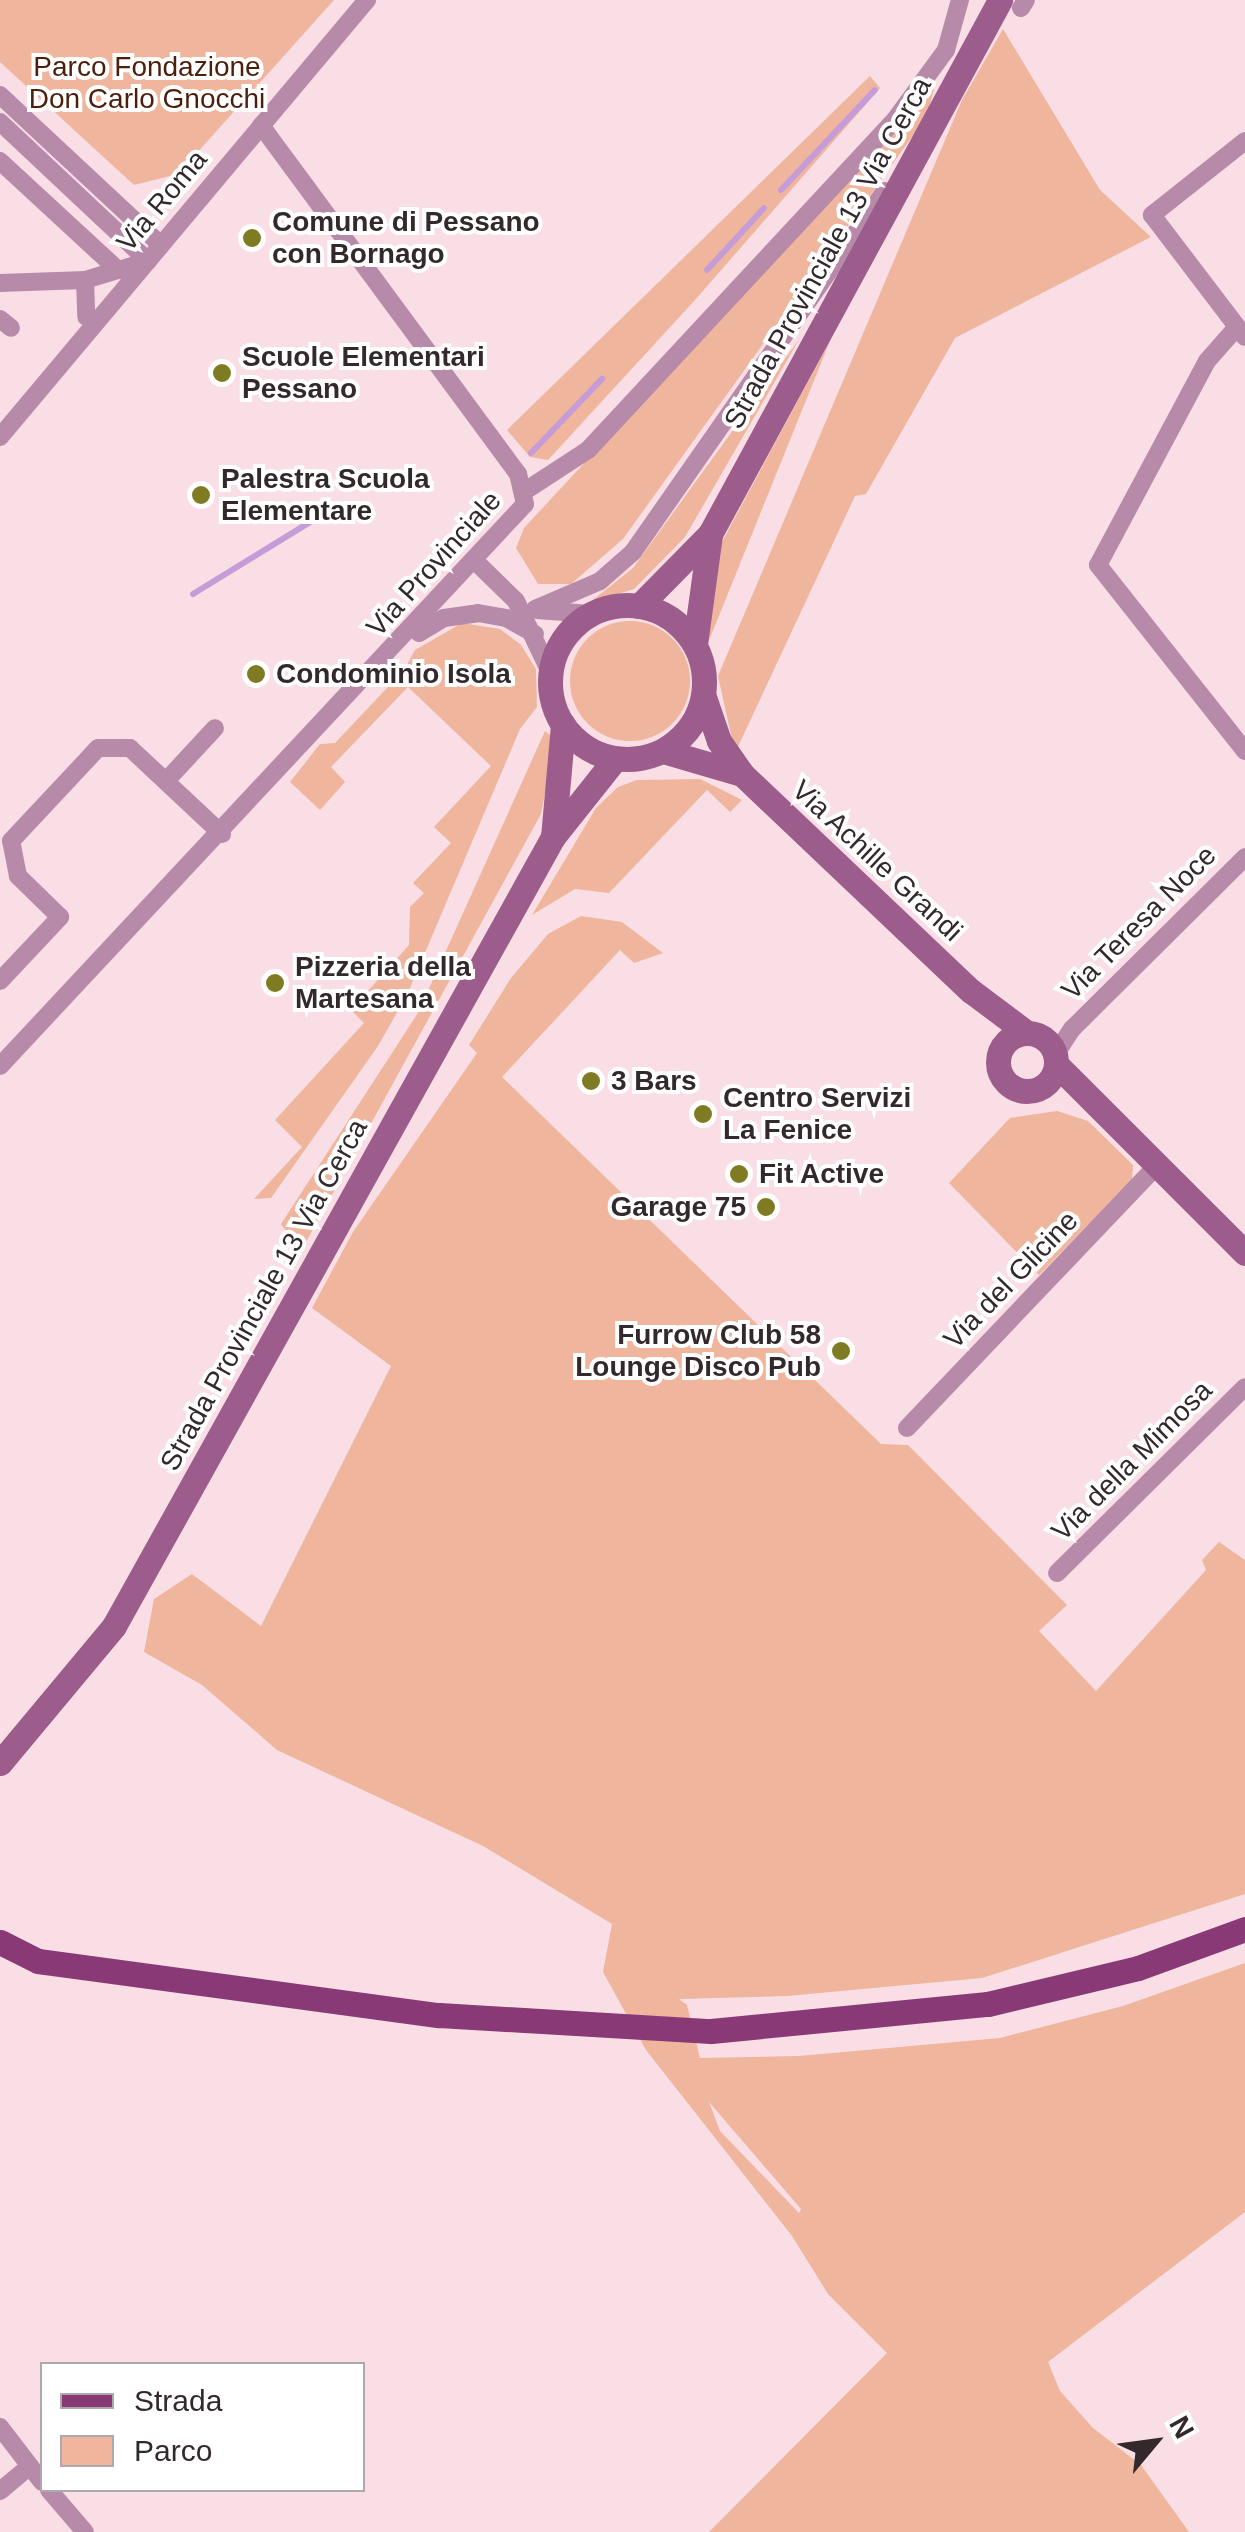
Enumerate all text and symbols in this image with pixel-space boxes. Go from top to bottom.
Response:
park label: Parco Fondazione Don Carlo Gnocchi [29,50,265,116]
street label: Strada Provinciale 13 Via Cerca [717,72,939,434]
street label: Via Roma [110,143,214,259]
place label: Comune di Pessano con Bornago [272,205,540,271]
marker: Comune di Pessano con Bornago [241,227,263,249]
place label: Scuole Elementari Pessano [242,340,485,406]
marker: Scuole Elementari Pessano [211,362,233,384]
place label: Palestra Scuola Elementare [221,462,430,528]
marker: Palestra Scuola Elementare [190,484,212,506]
street label: Via Provinciale [360,484,508,644]
place label: Condominio Isola [276,657,511,691]
marker: Condominio Isola [245,663,267,685]
street label: Via Achille Grandi [784,773,970,949]
street label: Via Teresa Noce [1055,839,1223,1007]
place label: Pizzeria della Martesana [295,950,471,1016]
marker: Pizzeria della Martesana [264,972,286,994]
place label: 3 Bars [611,1064,697,1098]
marker: 3 Bars [580,1070,602,1092]
place label: Centro Servizi La Fenice [723,1081,911,1147]
marker: Centro Servizi La Fenice [692,1103,714,1125]
street label: Strada Provinciale 13 Via Cerca [153,1114,375,1476]
place label: Fit Active [759,1157,885,1191]
marker: Fit Active [728,1163,750,1185]
place label: Garage 75 [611,1190,746,1224]
marker: Garage 75 [755,1196,777,1218]
street label: Via del Glicine [937,1204,1085,1356]
place label: Furrow Club 58 Lounge Disco Pub [575,1318,821,1384]
marker: Furrow Club 58 Lounge Disco Pub [830,1340,852,1362]
street label: Via della Mimosa [1045,1374,1219,1548]
legend [40,2362,365,2492]
text: Strada [134,2384,222,2417]
north arrow [1105,2392,1205,2492]
text: N [1163,2411,1200,2444]
text: Parco [134,2434,212,2467]

